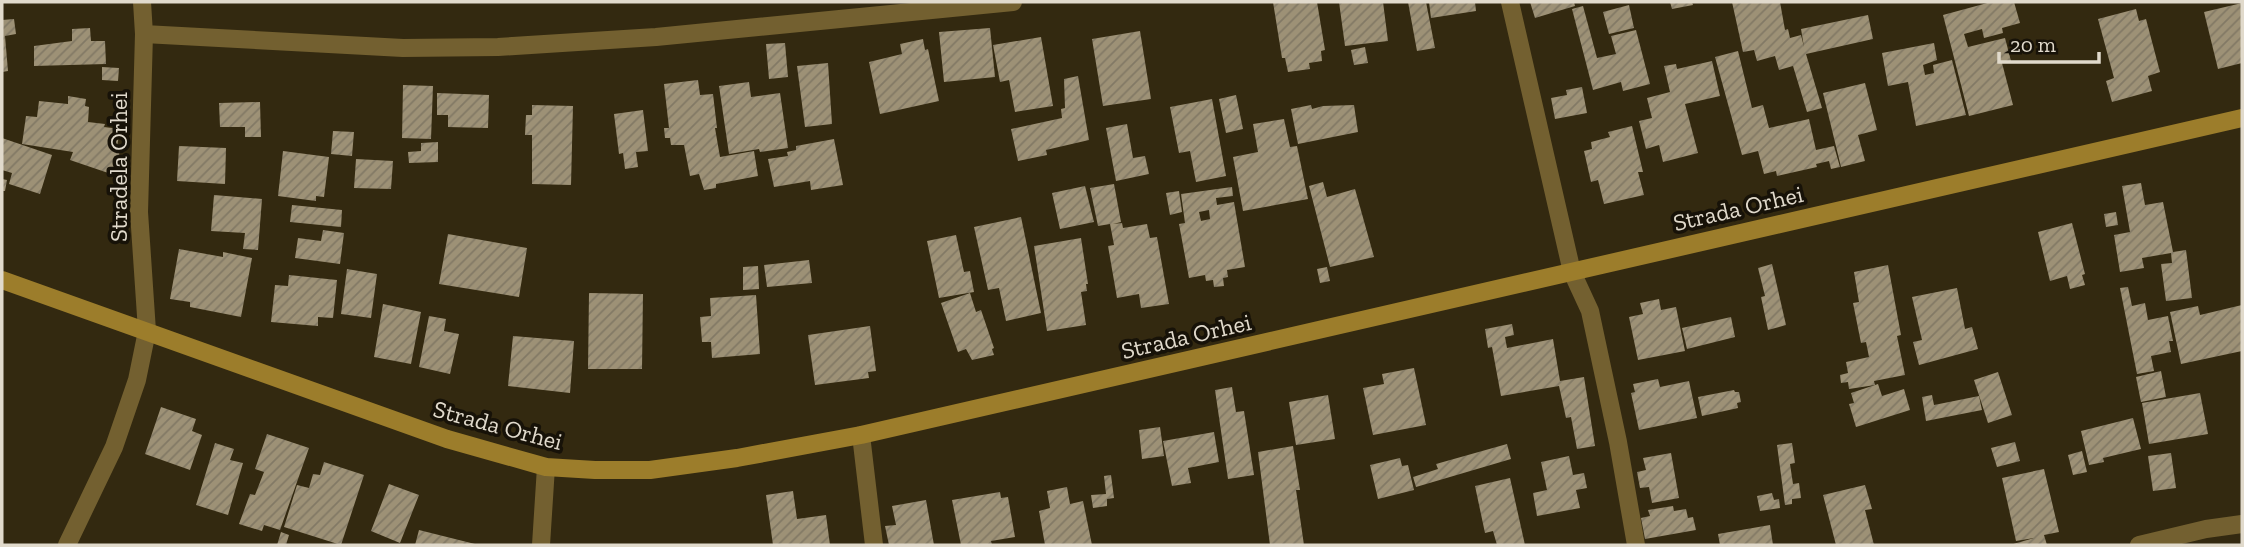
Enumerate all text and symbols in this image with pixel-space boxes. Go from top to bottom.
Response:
scale bar [1999,21,2099,65]
text: 20 m [2010,32,2056,57]
street label: Stradela Orhei [104,92,133,242]
street label: Strada Orhei [1670,179,1806,237]
street label: Strada Orhei [1118,307,1254,365]
street label: Strada Orhei [430,394,566,456]

